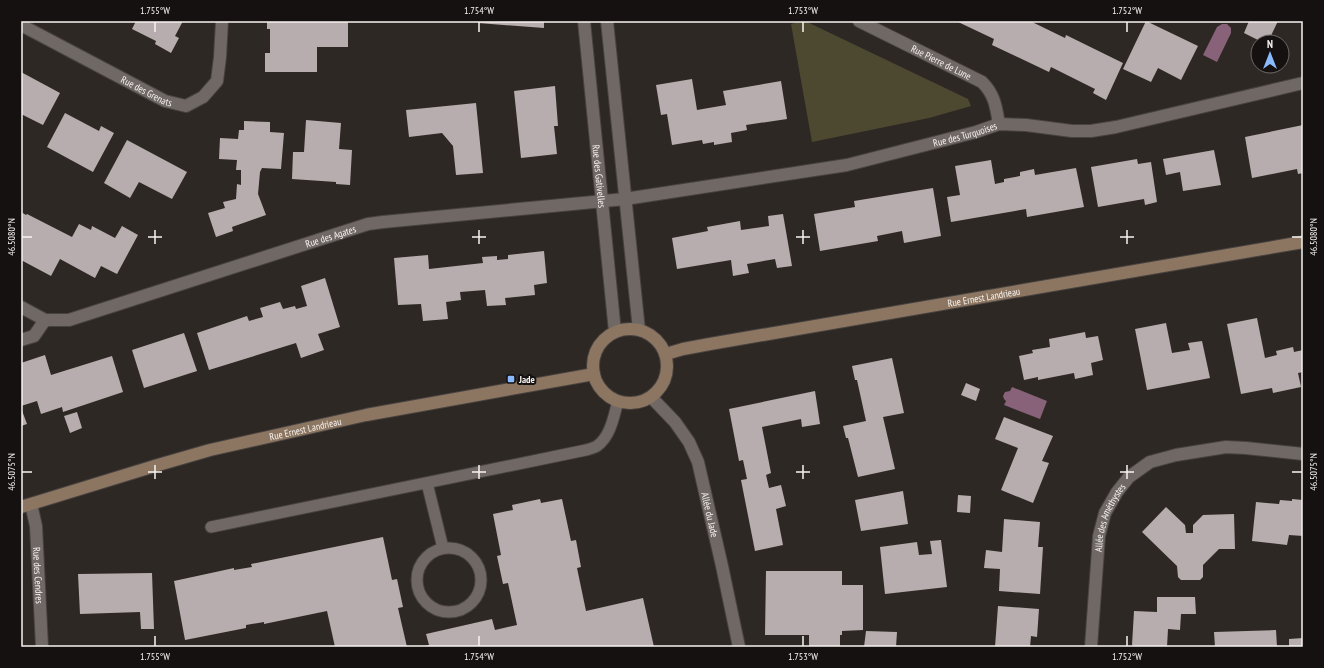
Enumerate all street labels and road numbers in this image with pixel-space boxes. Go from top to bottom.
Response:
street label: Rue Pierre de Lune [909,41,974,82]
street label: Rue des Grenats [119,73,174,109]
street label: Rue des Turquoises [931,119,999,149]
street label: Rue des Gativelles [590,144,609,209]
street label: Rue des Agates [304,222,358,250]
street label: Rue Ernest Landrieau [947,284,1021,310]
street label: Rue Ernest Landrieau [268,414,342,443]
street label: Allée des Améthystes [1091,480,1128,552]
street label: Allée du Jade [699,491,722,538]
street label: Rue des Cendres [31,547,46,605]

